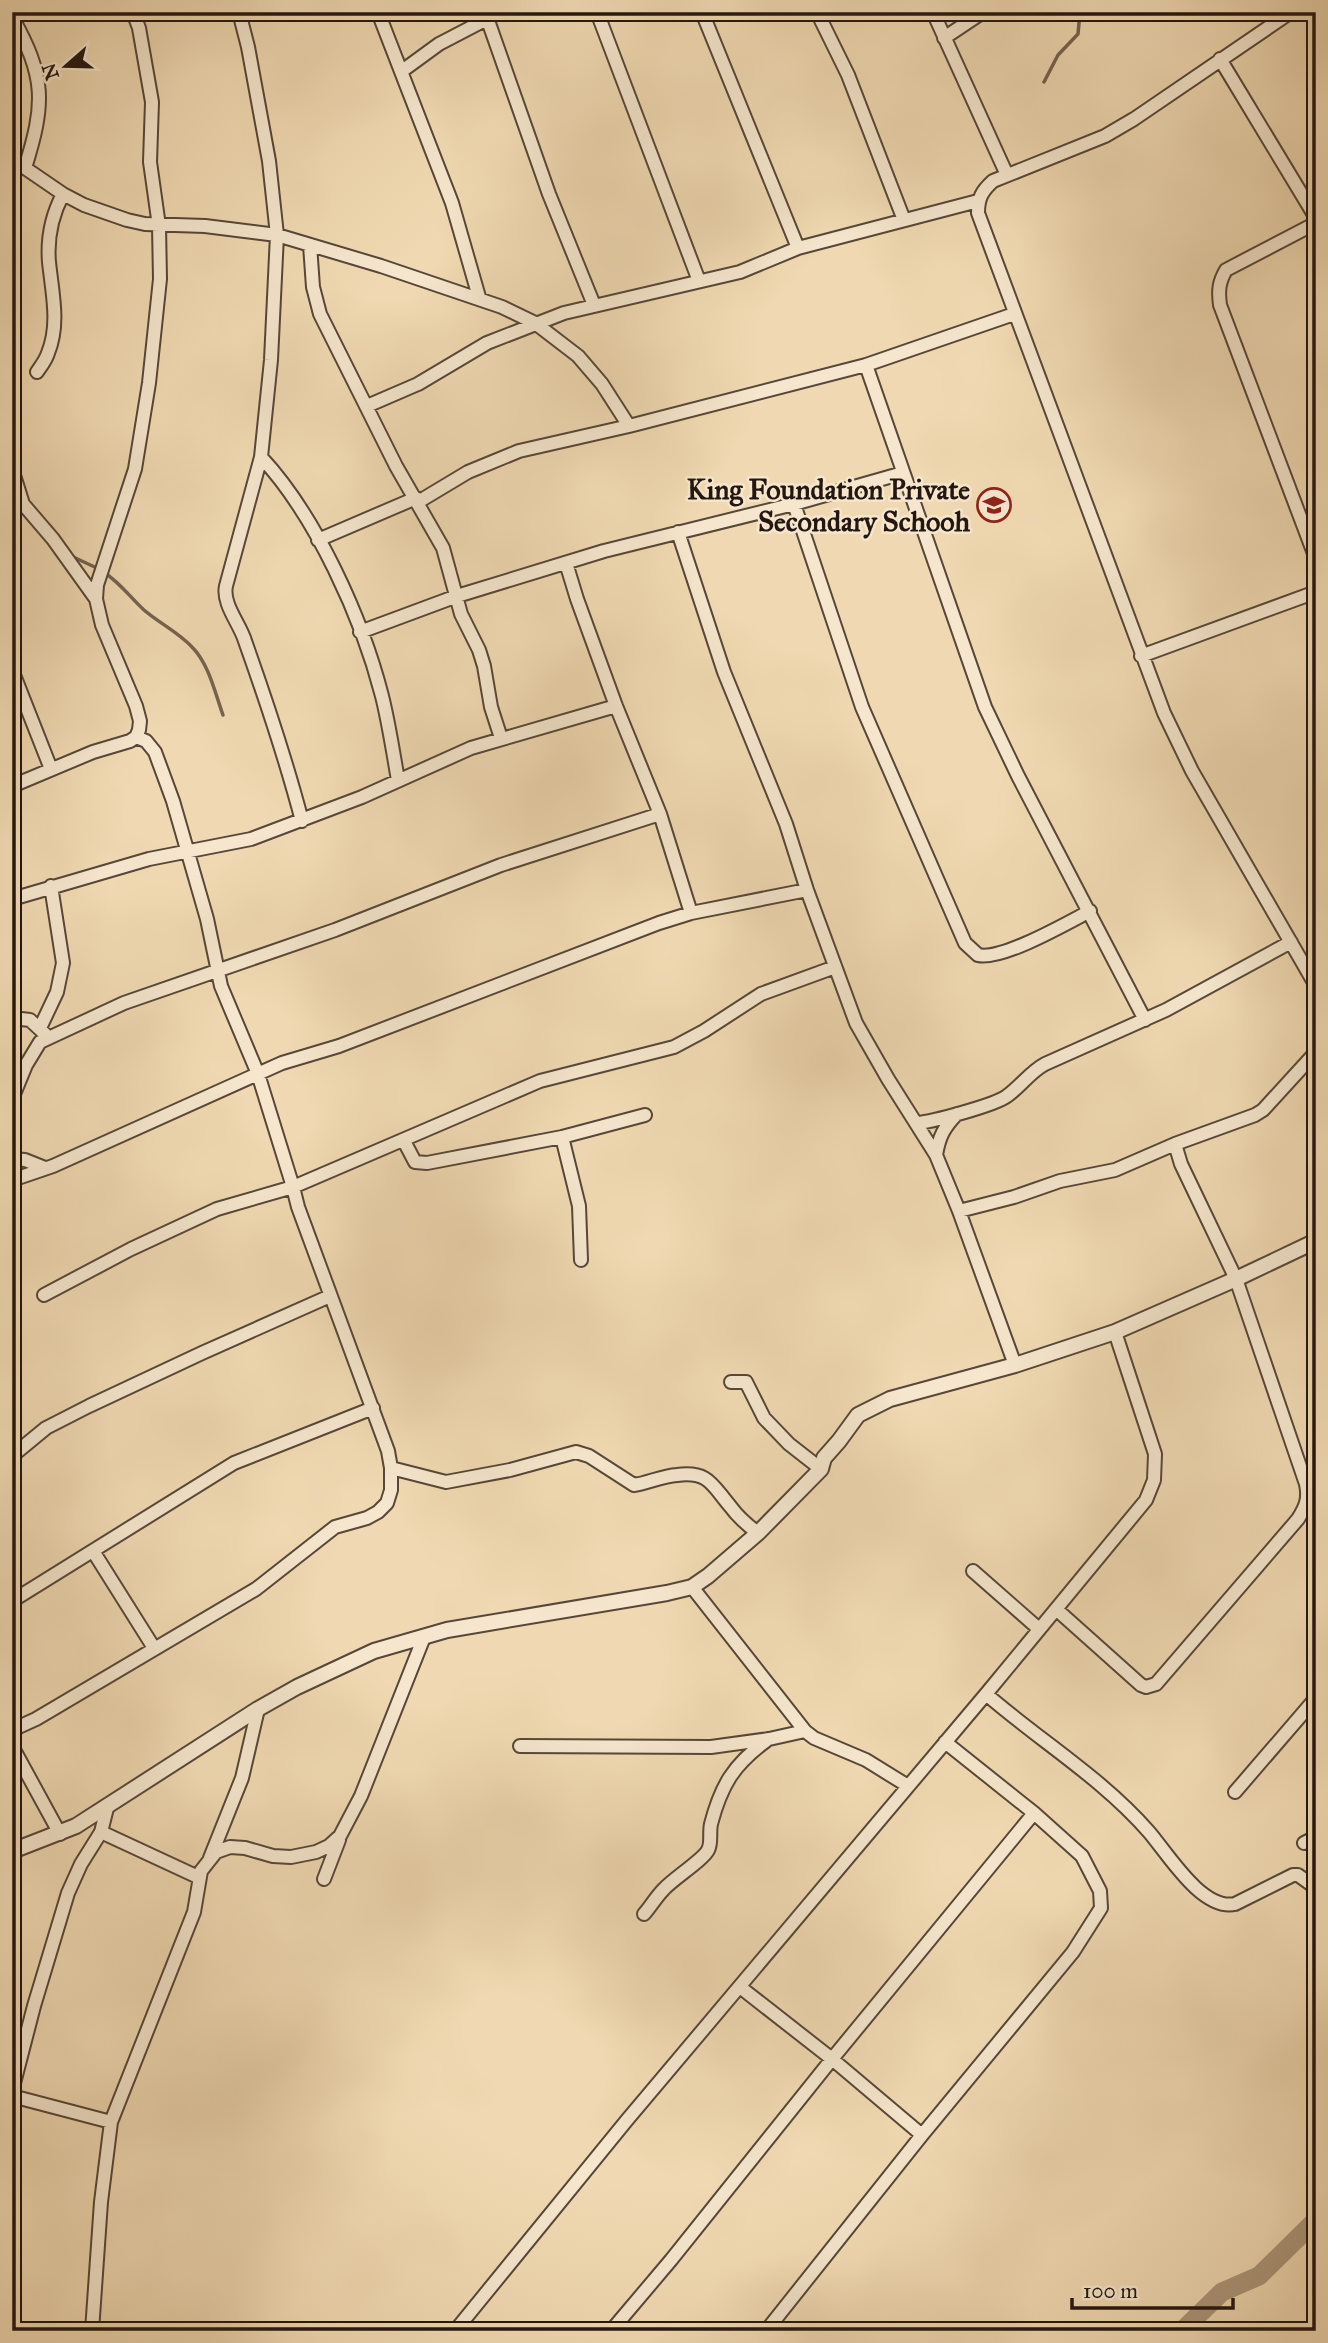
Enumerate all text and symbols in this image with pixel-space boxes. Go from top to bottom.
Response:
north arrow [32,32,102,102]
text: N [37,60,64,83]
place label: King Foundation Private Secondary Schooh [687,472,970,539]
school or university icon: King Foundation Private Secondary Schooh [975,486,1013,524]
scale bar [1072,2266,1234,2310]
text: 100 m [1083,2278,1138,2304]

